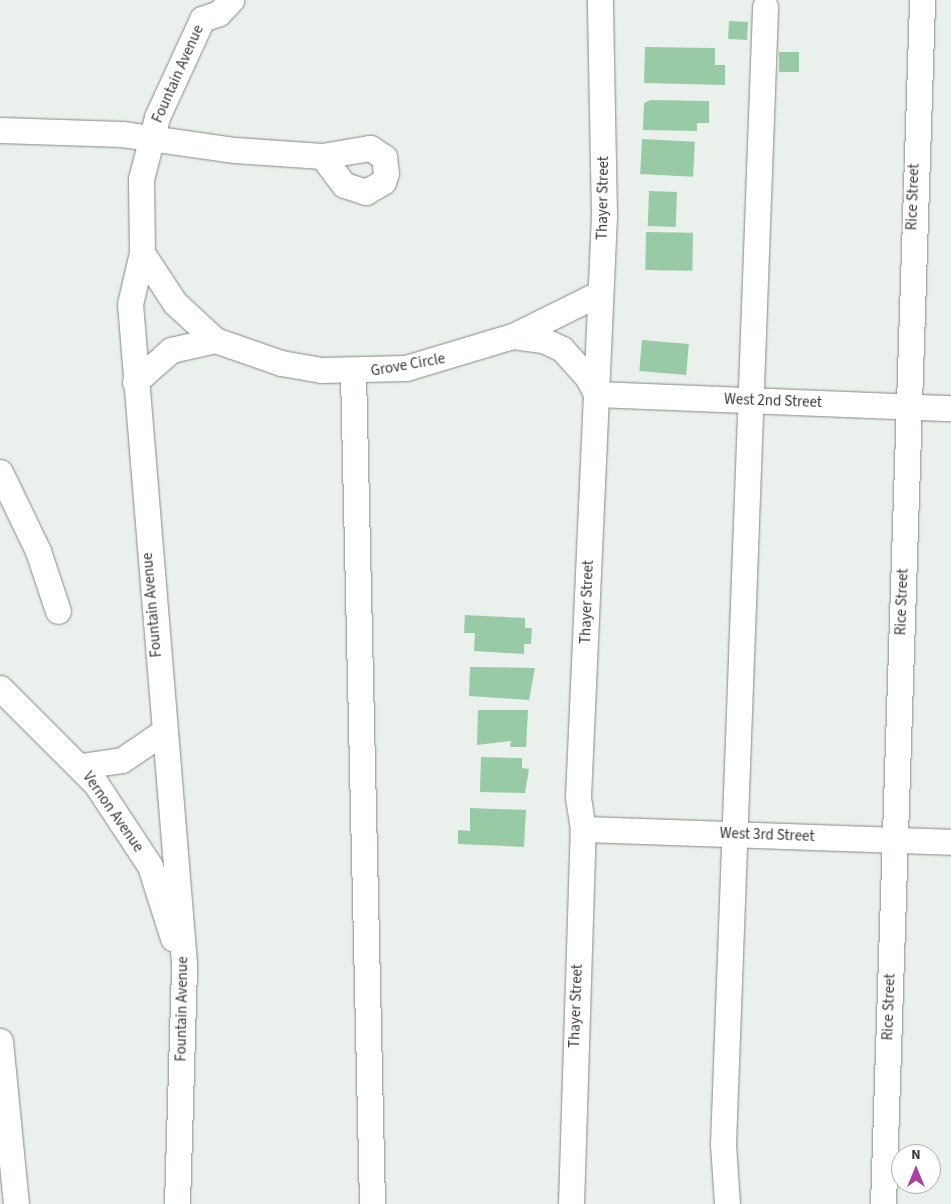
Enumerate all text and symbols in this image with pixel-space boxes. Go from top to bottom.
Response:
street label: Fountain Avenue [148,22,208,126]
street label: Thayer Street [593,156,613,240]
street label: Rice Street [903,163,923,231]
street label: Grove Circle [369,350,447,380]
street label: West 2nd Street [724,390,822,412]
street label: Fountain Avenue [138,552,166,658]
street label: Thayer Street [577,560,597,644]
street label: Rice Street [892,568,912,636]
street label: Vernon Avenue [79,768,147,856]
street label: West 3rd Street [719,824,815,846]
street label: Fountain Avenue [172,956,192,1062]
street label: Thayer Street [566,964,586,1048]
street label: Rice Street [879,973,899,1041]
north arrow [891,1144,941,1194]
text: N [911,1145,921,1165]

